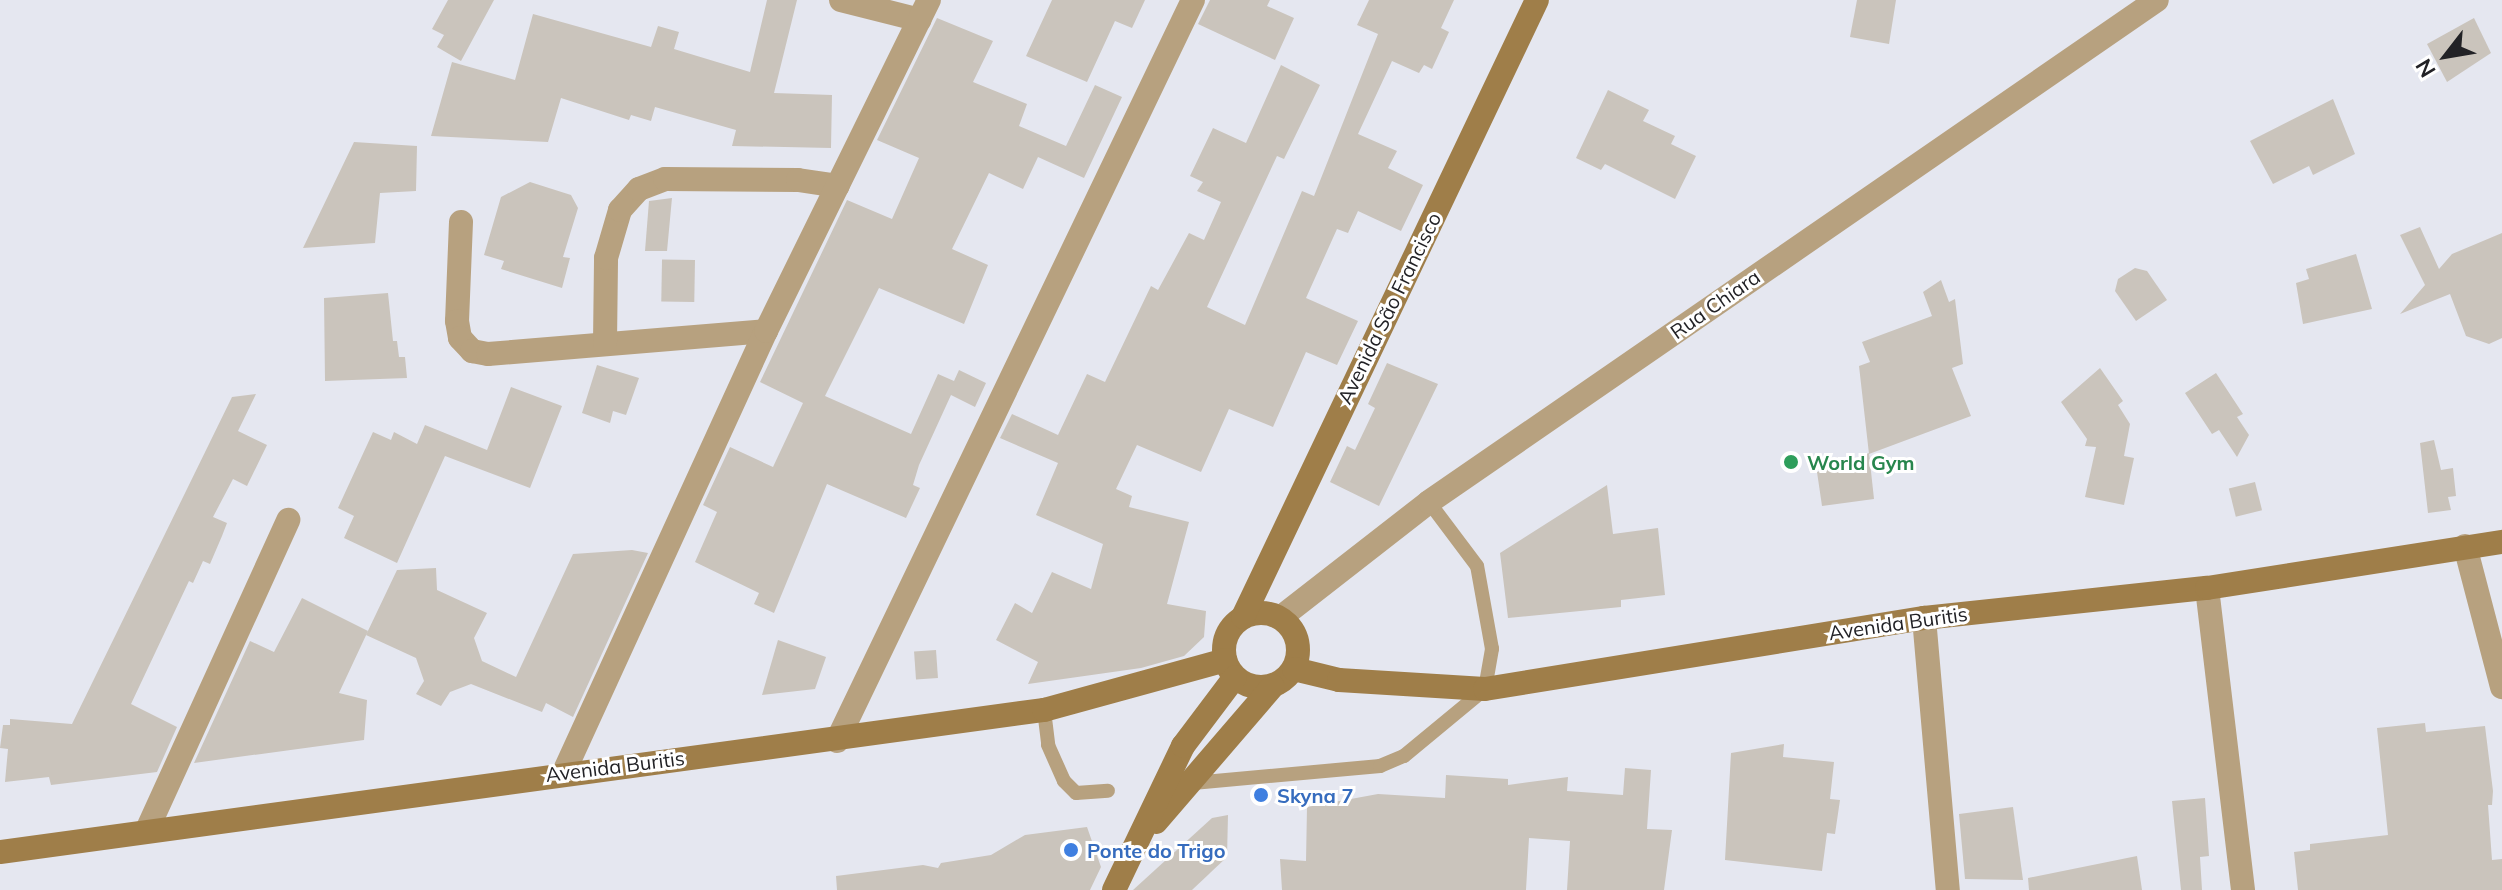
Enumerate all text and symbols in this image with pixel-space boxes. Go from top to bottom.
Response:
north arrow [2406,16,2486,96]
text: N [2409,54,2442,83]
street label: Avenida São Francisco [1332,208,1446,408]
street label: Rua Chiara [1666,264,1764,344]
place label: World Gym [1807,450,1915,474]
marker: World Gym [1782,453,1800,471]
street label: Avenida Buritis [1827,601,1969,645]
street label: Avenida Buritis [544,746,686,786]
place label: Skyna 7 [1277,783,1353,807]
marker: Skyna 7 [1252,786,1270,804]
place label: Ponte do Trigo [1087,838,1226,862]
marker: Ponte do Trigo [1062,841,1080,859]

